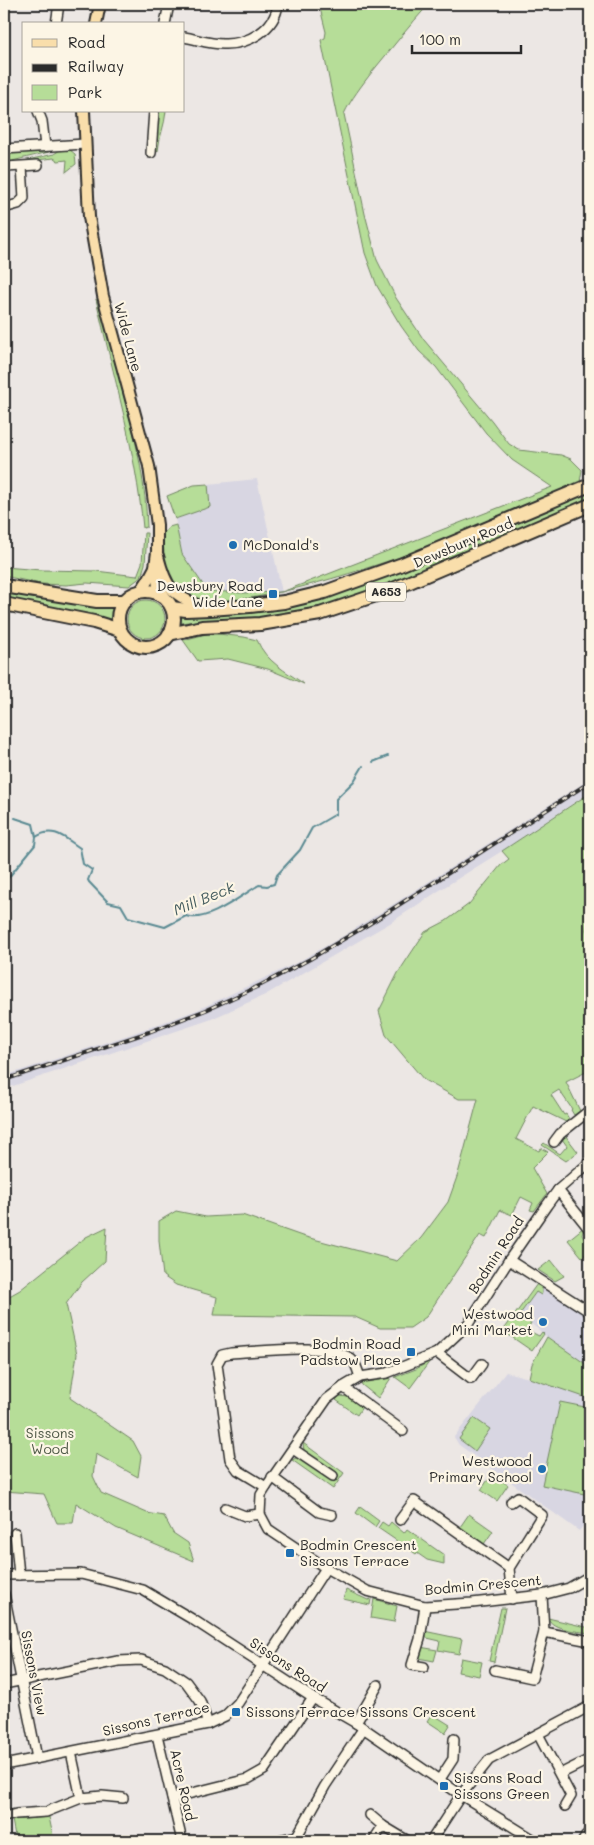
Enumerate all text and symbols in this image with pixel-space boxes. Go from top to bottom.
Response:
legend [22,22,185,112]
scale bar [412,22,520,54]
text: 100 m [419,29,461,49]
text: Road [68,32,105,52]
text: Railway [68,56,124,76]
text: Park [68,82,102,102]
street label: Wide Lane [110,300,147,374]
street label: Dewsbury Road [410,513,516,572]
place label: McDonald's [243,535,319,554]
marker: McDonald's [227,539,239,551]
place label: Dewsbury Road Wide Lane [157,576,263,611]
road number: A653 [366,582,406,602]
marker: Dewsbury Road Wide Lane [267,588,279,600]
water label: Mill Beck [170,876,238,919]
street label: Bodmin Road [464,1212,528,1297]
place label: Westwood Mini Market [452,1304,533,1339]
marker: Westwood Mini Market [537,1316,549,1328]
place label: Bodmin Road Padstow Place [301,1334,401,1369]
marker: Bodmin Road Padstow Place [405,1346,417,1358]
park label: Sissons Wood [26,1423,74,1458]
place label: Westwood Primary School [429,1451,532,1486]
marker: Westwood Primary School [536,1463,548,1475]
place label: Bodmin Crescent Sissons Terrace [300,1535,417,1570]
marker: Bodmin Crescent Sissons Terrace [284,1547,296,1559]
street label: Bodmin Crescent [424,1570,542,1599]
street label: Sissons View [17,1629,52,1717]
street label: Sissons Road [246,1633,330,1697]
street label: Sissons Terrace [101,1697,211,1740]
place label: Sissons Terrace Sissons Crescent [246,1702,476,1721]
marker: Sissons Terrace Sissons Crescent [230,1706,242,1718]
street label: Acre Road [166,1747,201,1823]
place label: Sissons Road Sissons Green [454,1768,550,1803]
marker: Sissons Road Sissons Green [438,1780,450,1792]

